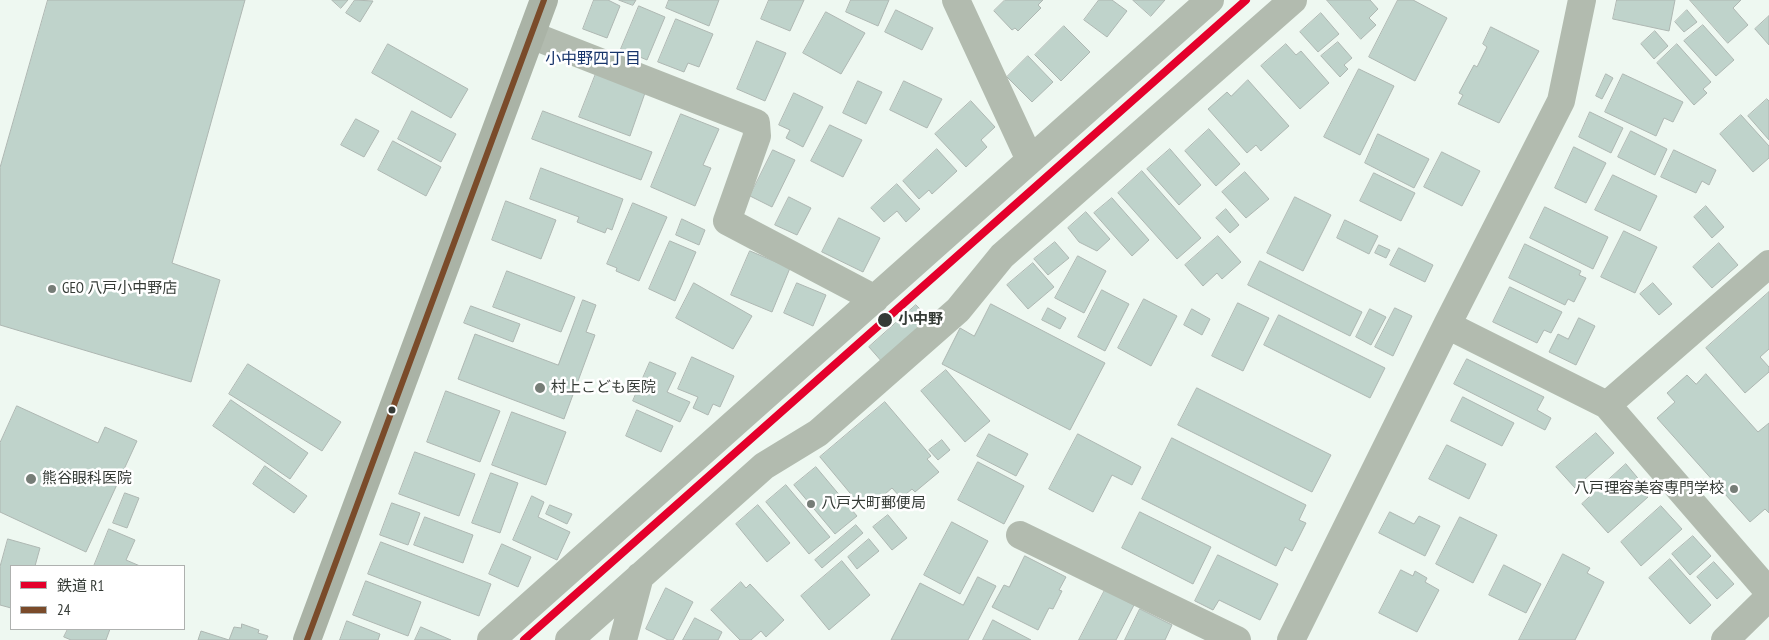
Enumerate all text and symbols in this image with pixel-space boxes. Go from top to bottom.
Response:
district label: 小中野四丁目 [545,49,641,69]
place label: GEO 八戸小中野店 [62,280,177,298]
marker: GEO 八戸小中野店 [46,283,58,295]
marker: 小中野 [876,311,894,329]
place label: 小中野 [898,311,943,329]
place label: 村上こども医院 [551,379,656,397]
marker: 村上こども医院 [533,381,547,395]
unlabelled marker [387,405,397,415]
place label: 熊谷眼科医院 [42,470,132,488]
marker: 熊谷眼科医院 [24,472,38,486]
place label: 八戸理容美容専門学校 [1574,480,1724,498]
marker: 八戸理容美容専門学校 [1728,483,1740,495]
place label: 八戸大町郵便局 [821,495,926,513]
marker: 八戸大町郵便局 [805,498,817,510]
legend [10,565,185,630]
text: 鉄道 R1 [57,576,104,595]
text: 24 [57,600,71,619]

